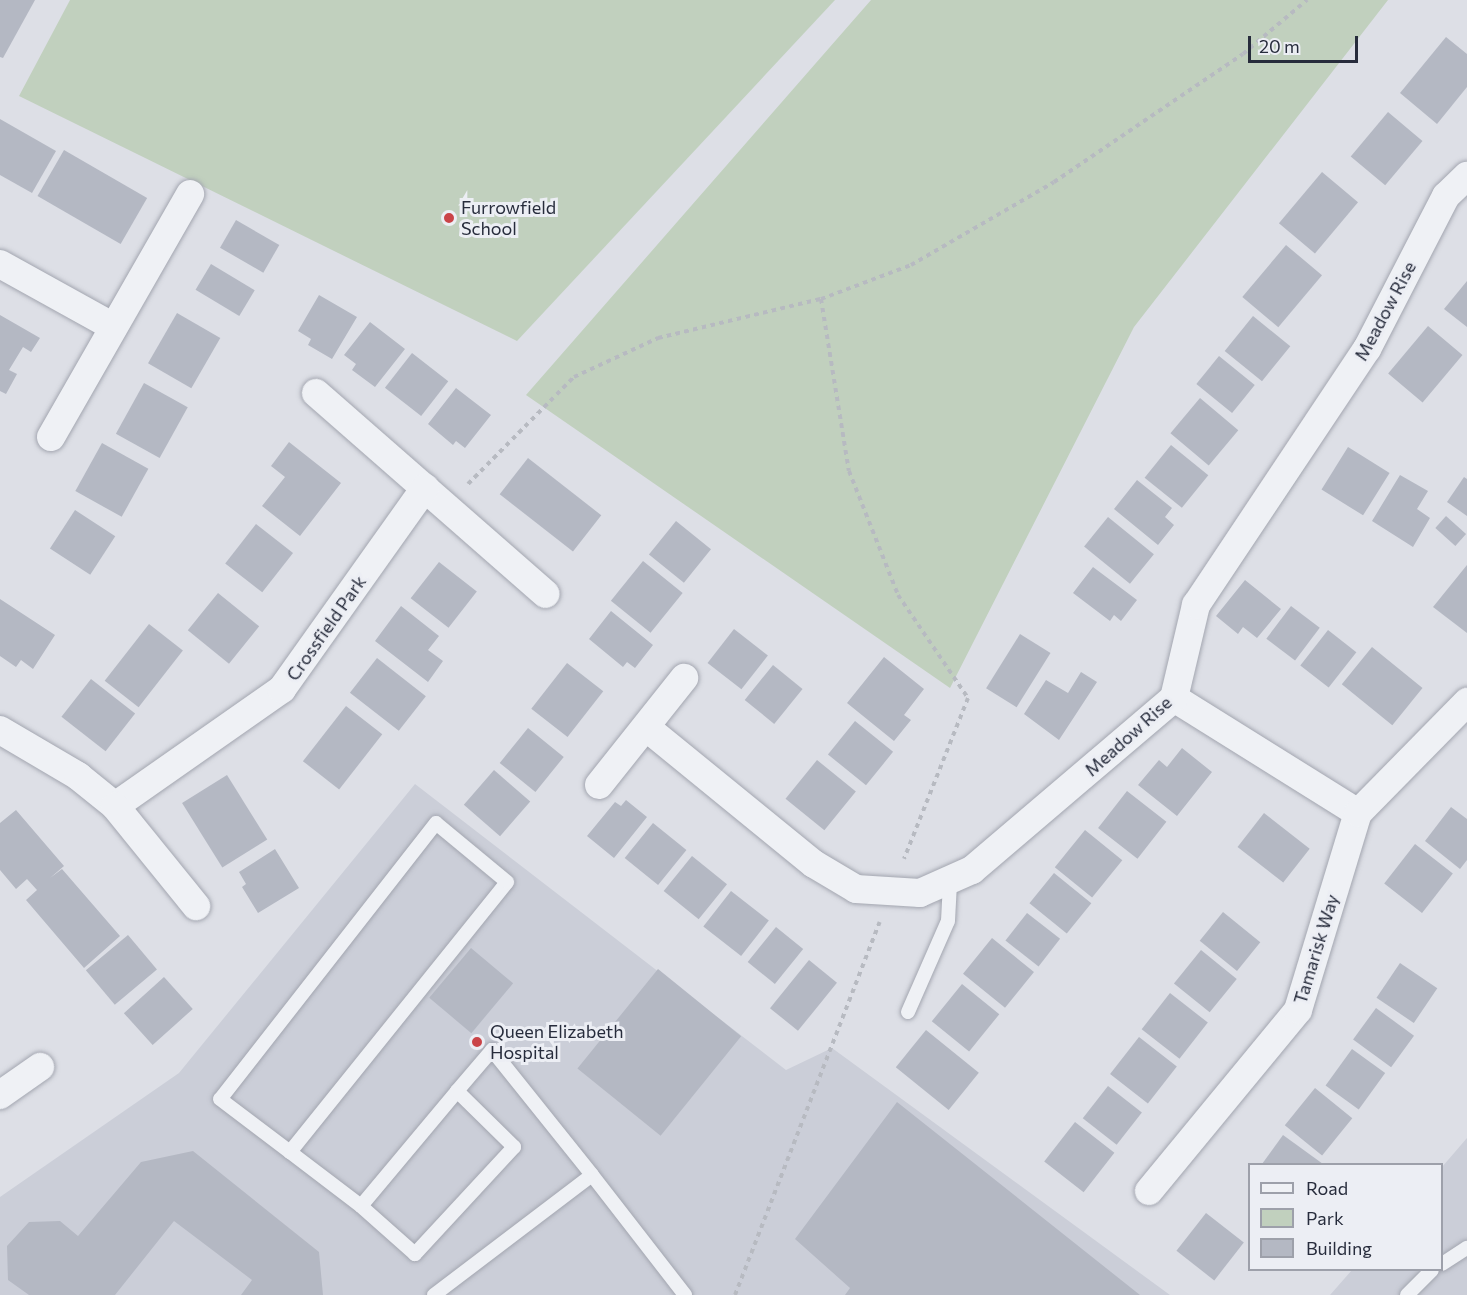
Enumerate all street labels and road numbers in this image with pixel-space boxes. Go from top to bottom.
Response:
street label: Meadow Rise [1350,258,1420,364]
street label: Crossfield Park [282,571,370,685]
street label: Meadow Rise [1080,691,1176,781]
street label: Tamarisk Way [1289,891,1343,1007]

